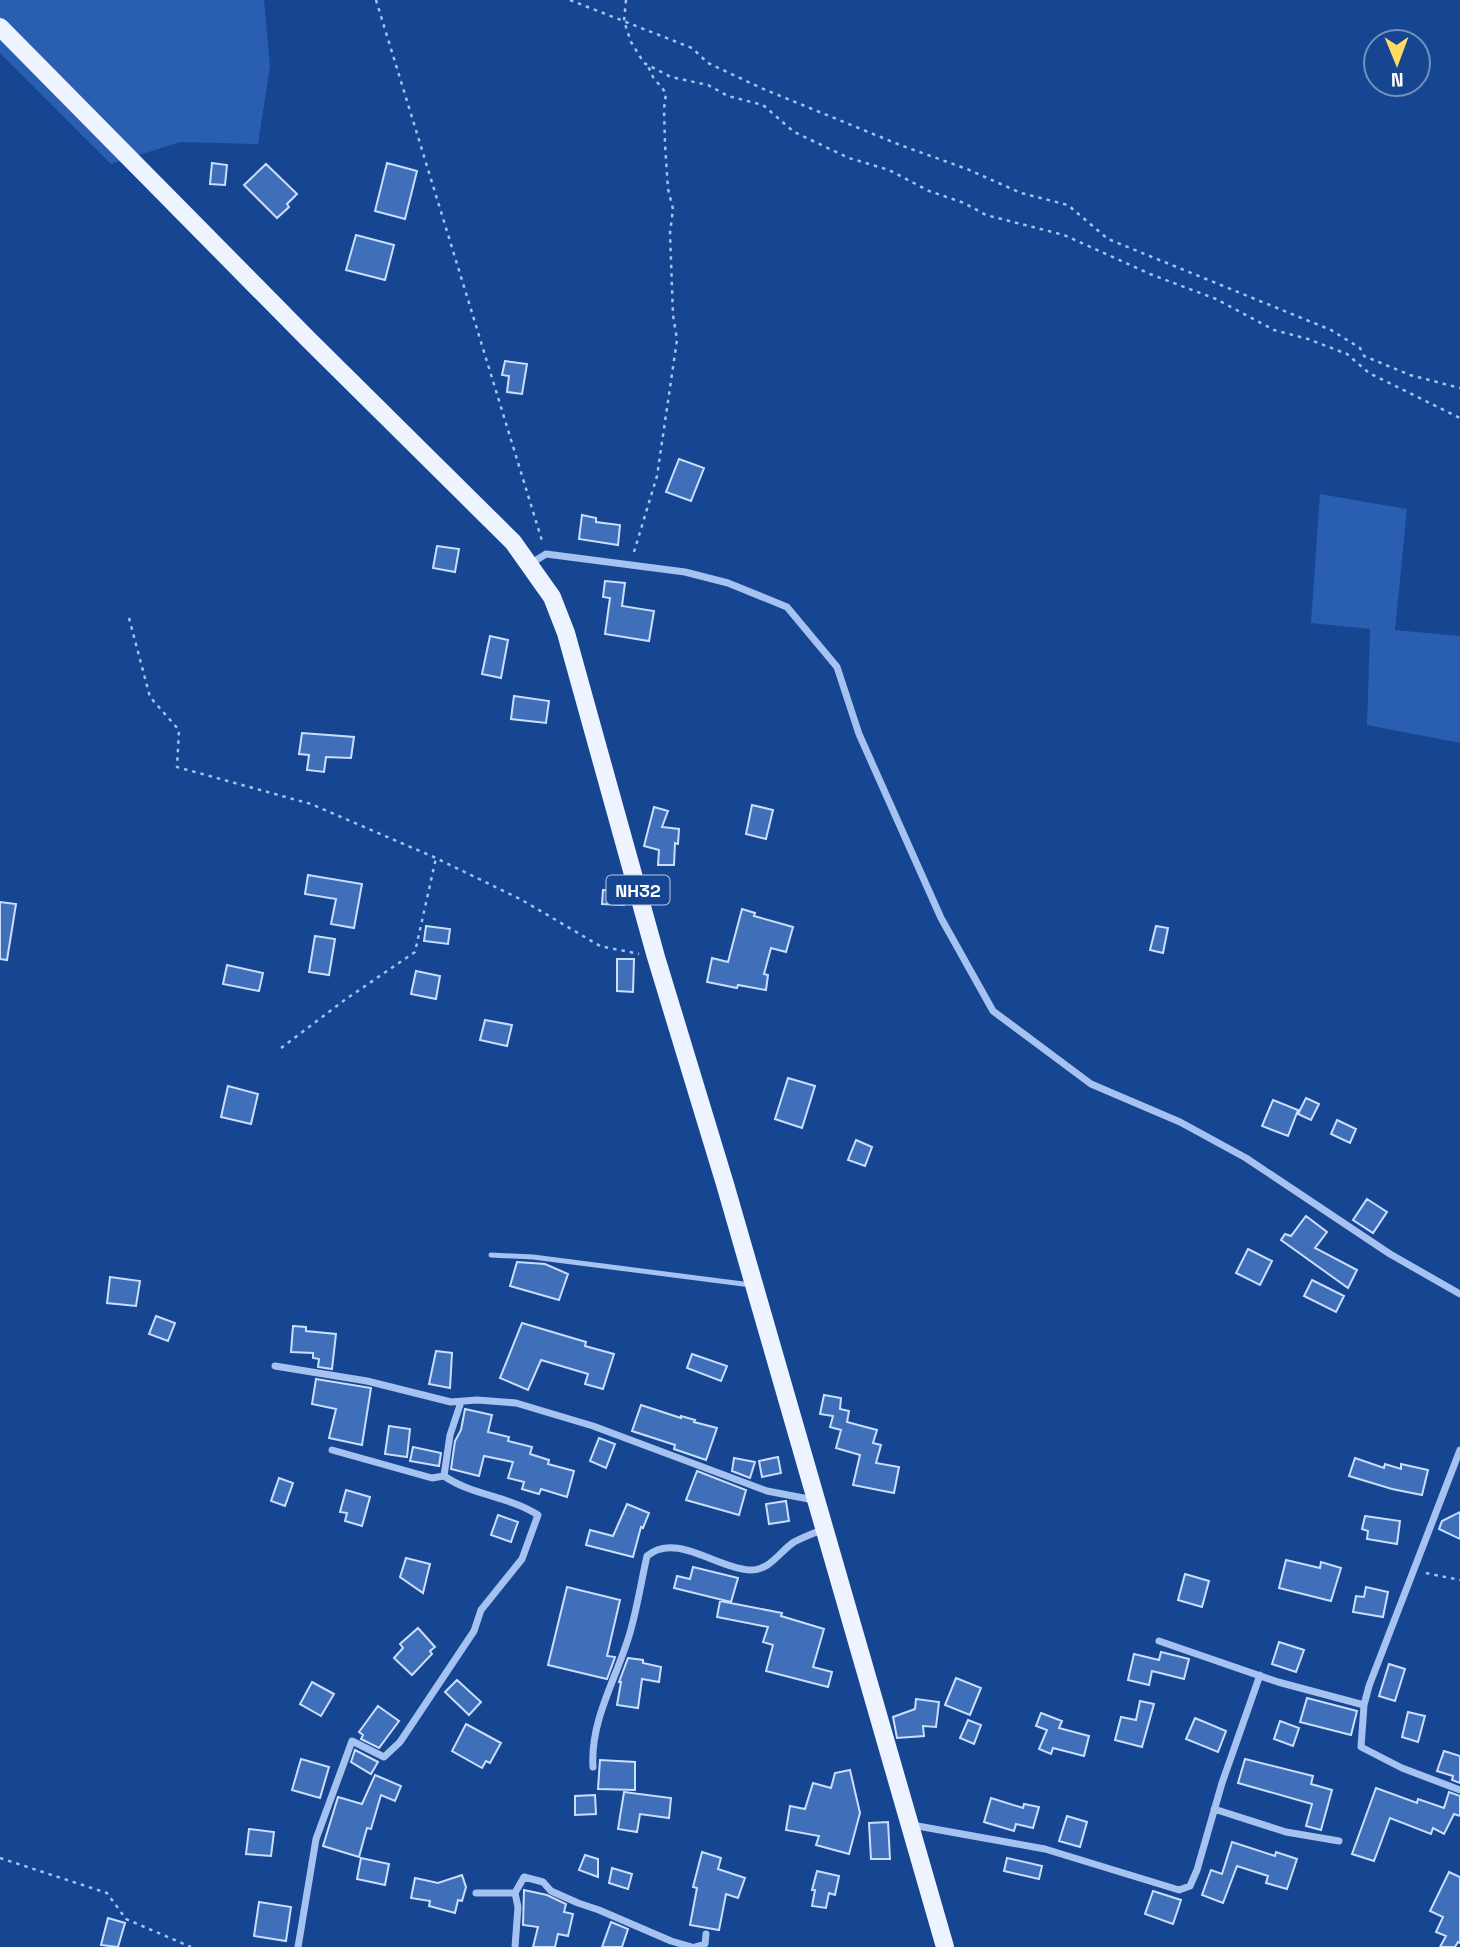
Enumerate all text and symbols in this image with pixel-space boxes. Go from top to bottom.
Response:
north arrow [1362,28,1432,98]
text: N [1391,67,1404,92]
road number: NH32 [606,876,670,904]

